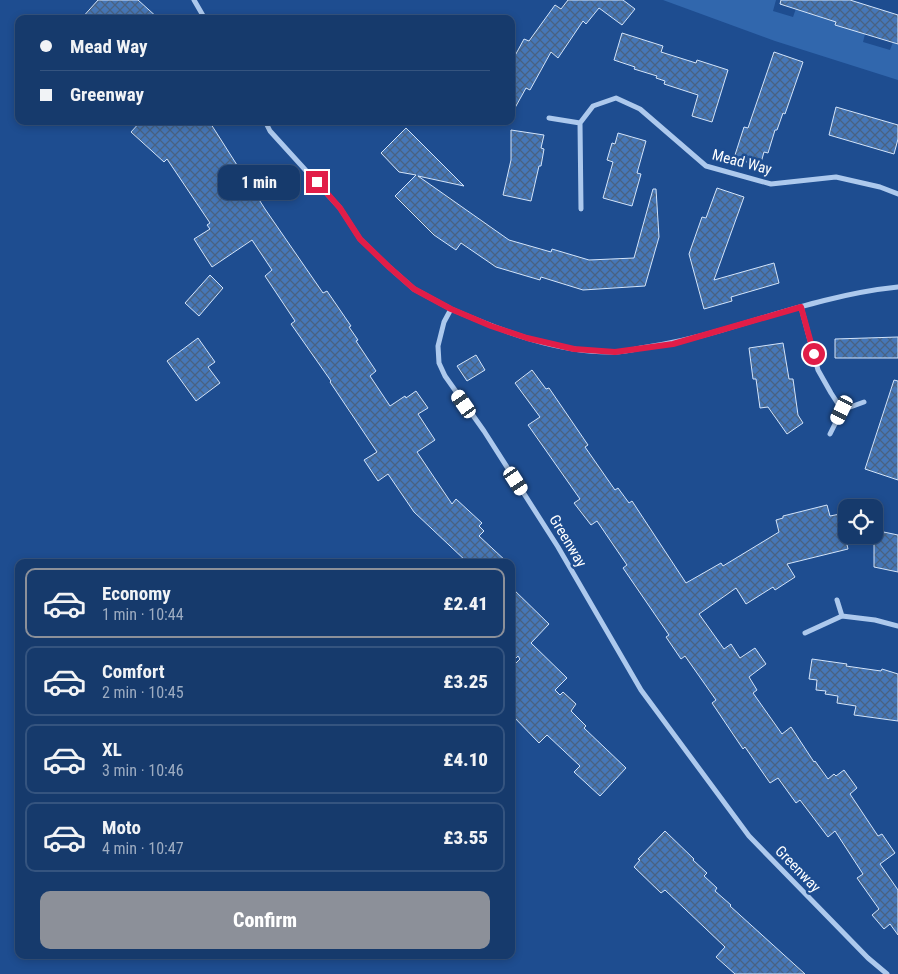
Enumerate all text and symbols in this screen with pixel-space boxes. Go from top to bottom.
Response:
text: Mead Way [70,35,147,58]
text: Greenway [70,83,144,106]
street label: Mead Way [710,145,774,179]
callout: 1 min [217,164,300,200]
route end [306,171,328,193]
text: 1 min [241,173,277,192]
route start [803,343,825,365]
car [449,387,478,421]
car [828,393,855,427]
car [501,464,530,498]
map controls [838,499,883,544]
button: locate [838,499,883,544]
street label: Greenway [545,512,591,570]
icon: car [42,581,87,626]
text: Economy [102,582,171,605]
text: £2.41 [443,592,488,615]
text: 1 min · 10:44 [102,605,184,624]
icon: car [42,659,87,704]
text: Comfort [102,660,165,683]
text: £3.25 [443,670,488,693]
text: 2 min · 10:45 [102,683,184,702]
icon: car [42,737,87,782]
text: XL [102,738,122,761]
text: £4.10 [443,748,488,771]
text: 3 min · 10:46 [102,761,184,780]
icon: car [42,815,87,860]
text: Moto [102,816,141,839]
text: £3.55 [443,826,488,849]
text: 4 min · 10:47 [102,839,184,858]
street label: Greenway [771,842,825,896]
button: Confirm [40,891,490,949]

